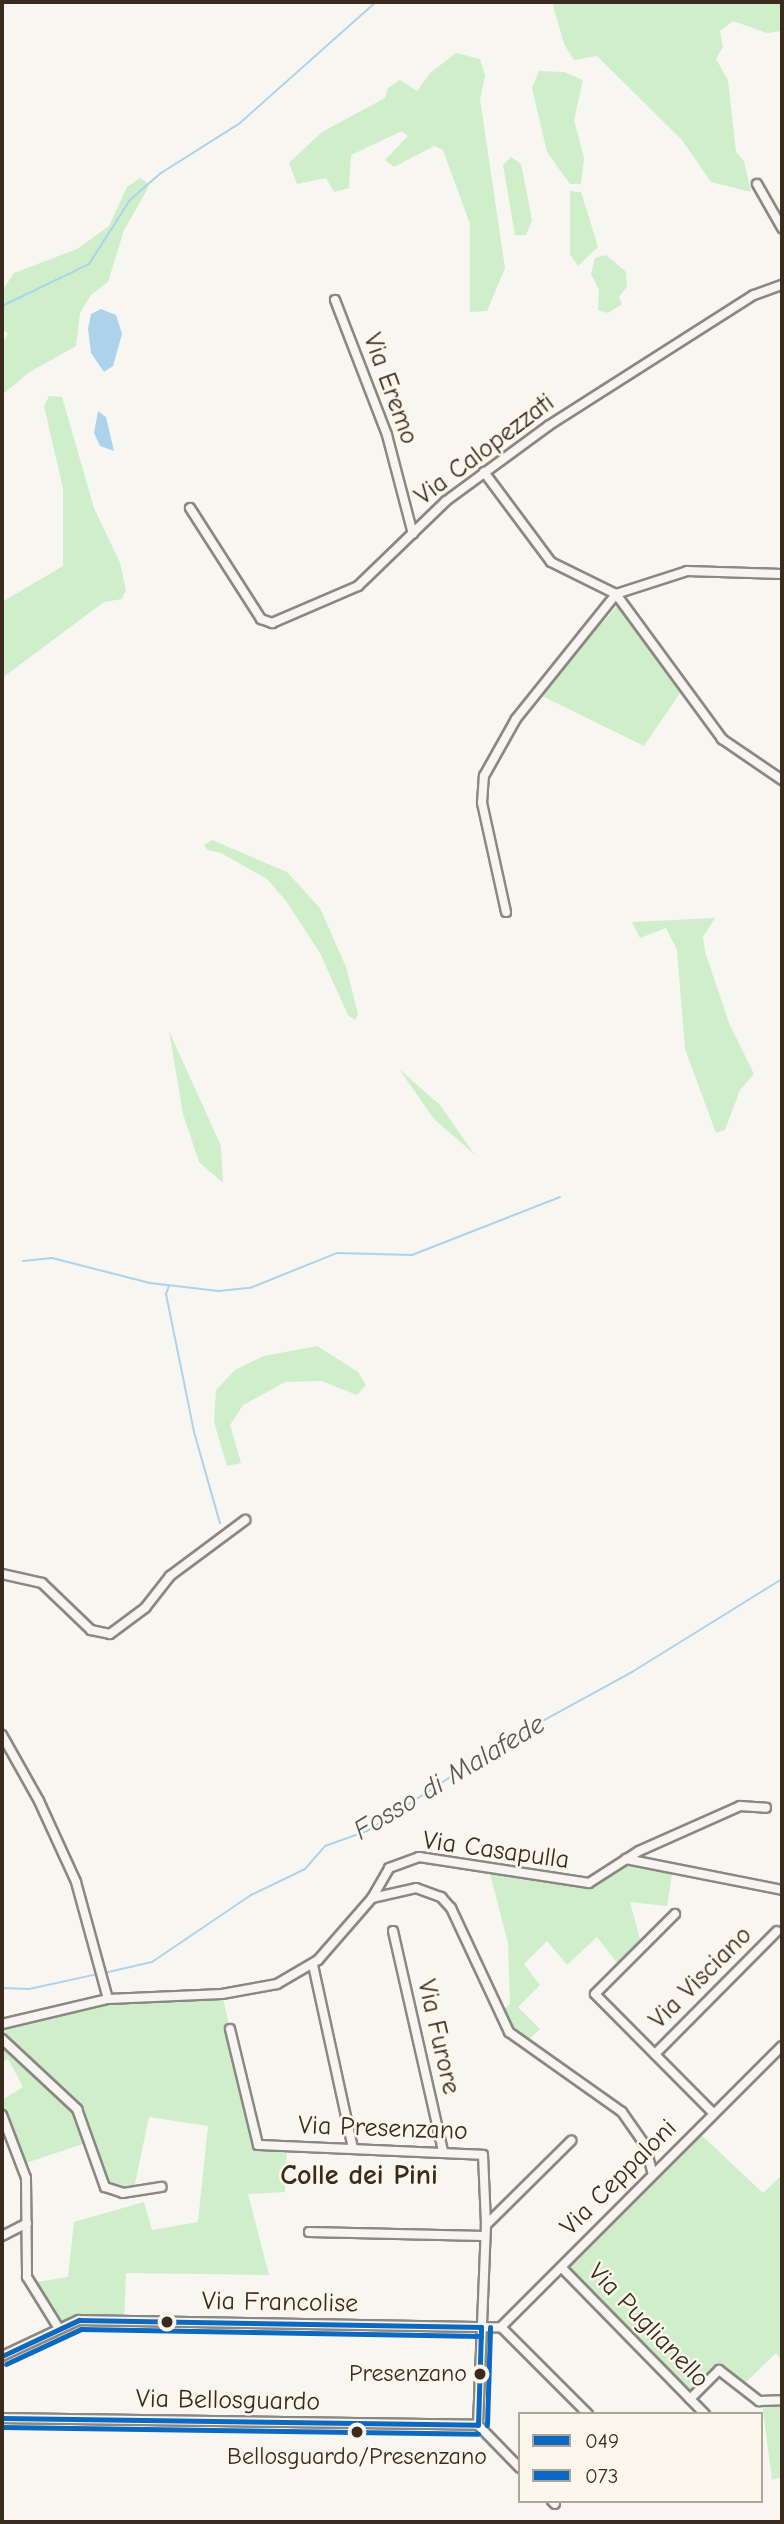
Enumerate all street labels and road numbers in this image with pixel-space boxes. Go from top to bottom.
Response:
street label: Via Eremo [356,329,424,449]
street label: Via Calopezzati [409,387,561,513]
street label: Via Casapulla [421,1825,571,1877]
street label: Via Visciano [643,1920,759,2036]
street label: Via Furore [410,1977,466,2097]
street label: Via Presenzano [298,2110,468,2148]
street label: Via Ceppaloni [554,2113,684,2243]
street label: Via Puglianello [581,2257,715,2395]
street label: Via Francolise [202,2286,358,2320]
street label: Via Bellosguardo [136,2384,320,2418]

